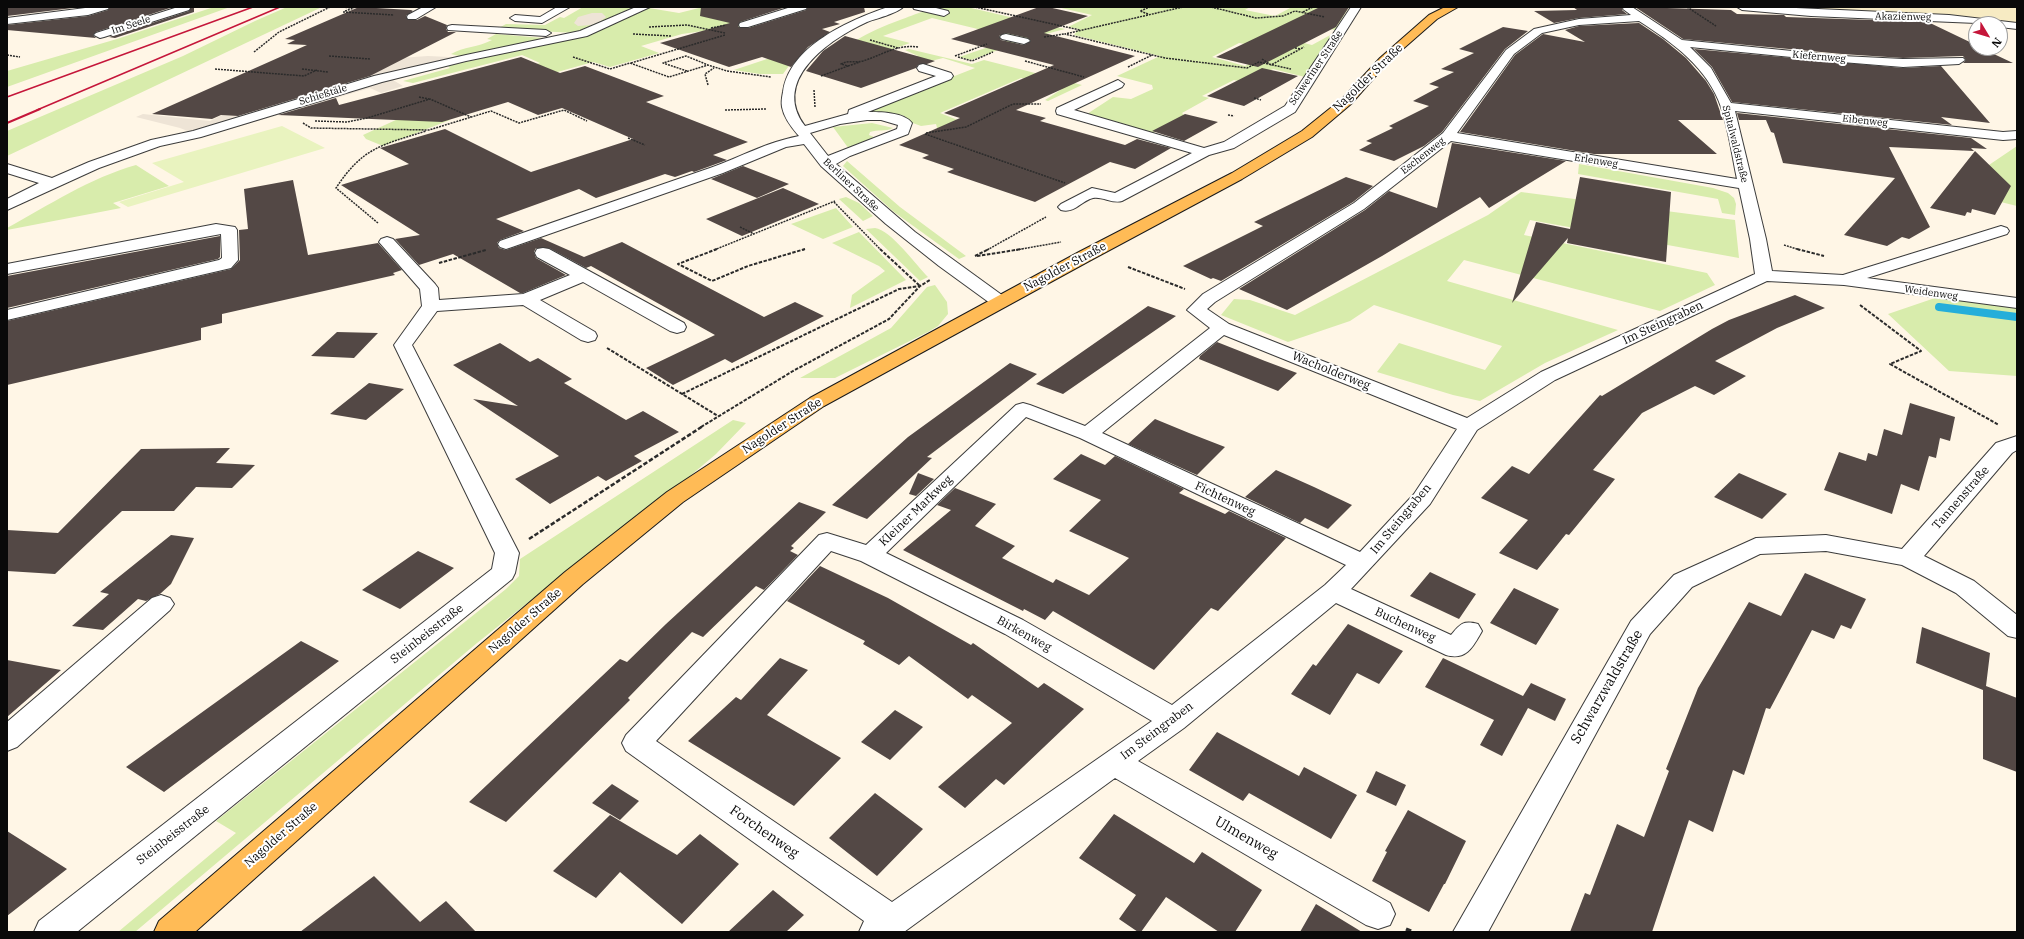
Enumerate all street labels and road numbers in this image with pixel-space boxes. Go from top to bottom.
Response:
street label: Akazienweg [1875,11,1931,23]
street label: Im Seele [110,13,152,37]
street label: Schweriner Straße [1287,28,1345,108]
street label: Nagolder Straße [1330,41,1406,115]
street label: Kiefernweg [1792,49,1846,65]
street label: Schießtäle [298,82,348,108]
street label: Spitalwaldstraße [1720,104,1750,184]
street label: Eibenweg [1842,113,1888,129]
street label: Eschenweg [1398,135,1448,177]
street label: Erlenweg [1573,152,1619,170]
street label: Berliner Straße [821,156,881,214]
street label: Nagolder Straße [1021,239,1109,295]
street label: Weidenweg [1903,283,1959,303]
street label: Im Steingraben [1620,298,1706,348]
street label: Wacholderweg [1290,349,1372,393]
street label: Nagolder Straße [740,395,824,457]
street label: Tannenstraße [1930,463,1992,533]
street label: Kleiner Markweg [876,472,956,550]
street label: Fichtenweg [1192,479,1258,519]
street label: Im Steingraben [1367,481,1435,557]
street label: Nagolder Straße [486,585,564,657]
street label: Steinbeisstraße [388,601,466,667]
street label: Buchenweg [1372,605,1438,645]
street label: Birkenweg [994,613,1054,655]
street label: Schwarzwaldstraße [1568,627,1646,747]
street label: Im Steingraben [1118,699,1196,763]
street label: Nagolder Straße [242,799,320,871]
street label: Steinbeisstraße [134,802,212,868]
street label: Forchenweg [726,802,802,862]
street label: Ulmenweg [1211,813,1281,863]

